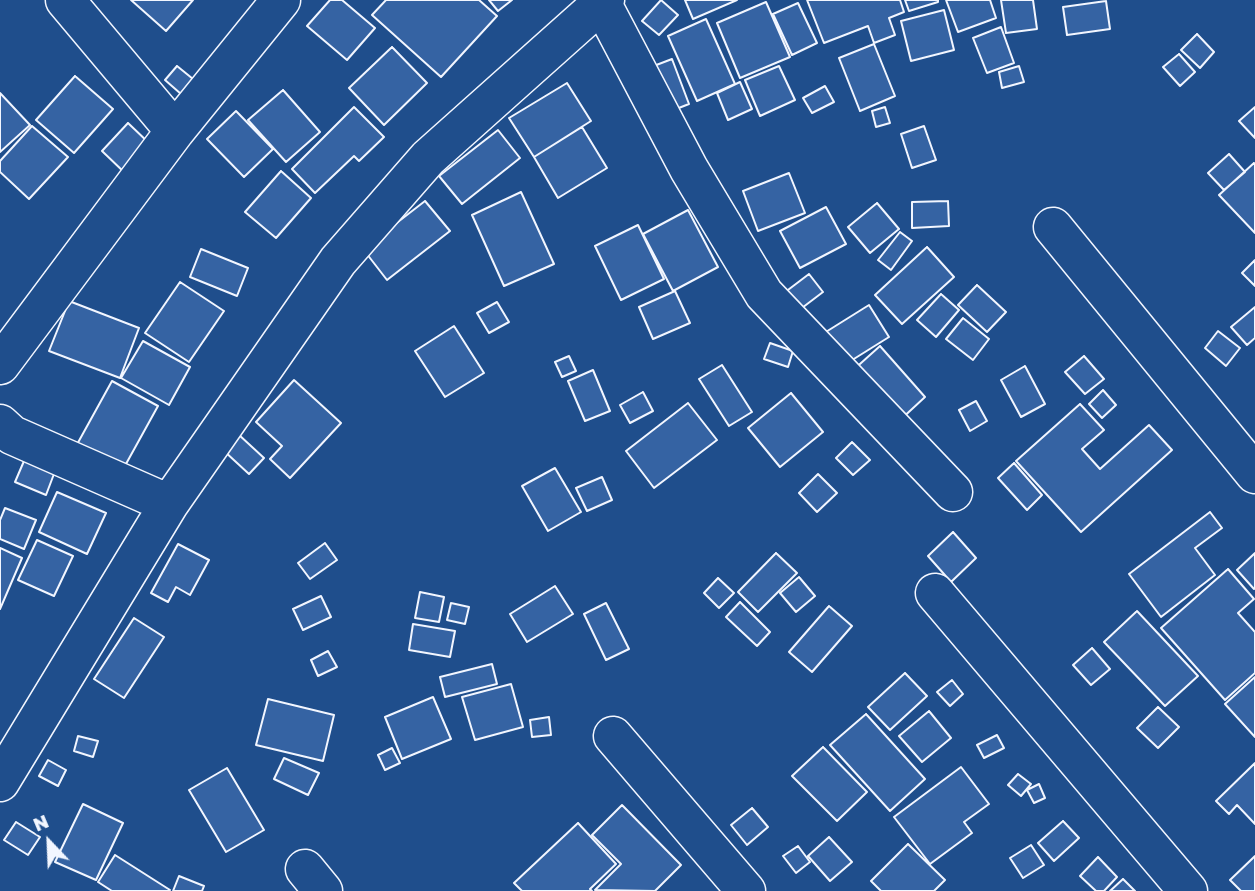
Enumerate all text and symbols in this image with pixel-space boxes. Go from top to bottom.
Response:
north arrow [14,807,84,877]
text: N [29,809,52,836]

